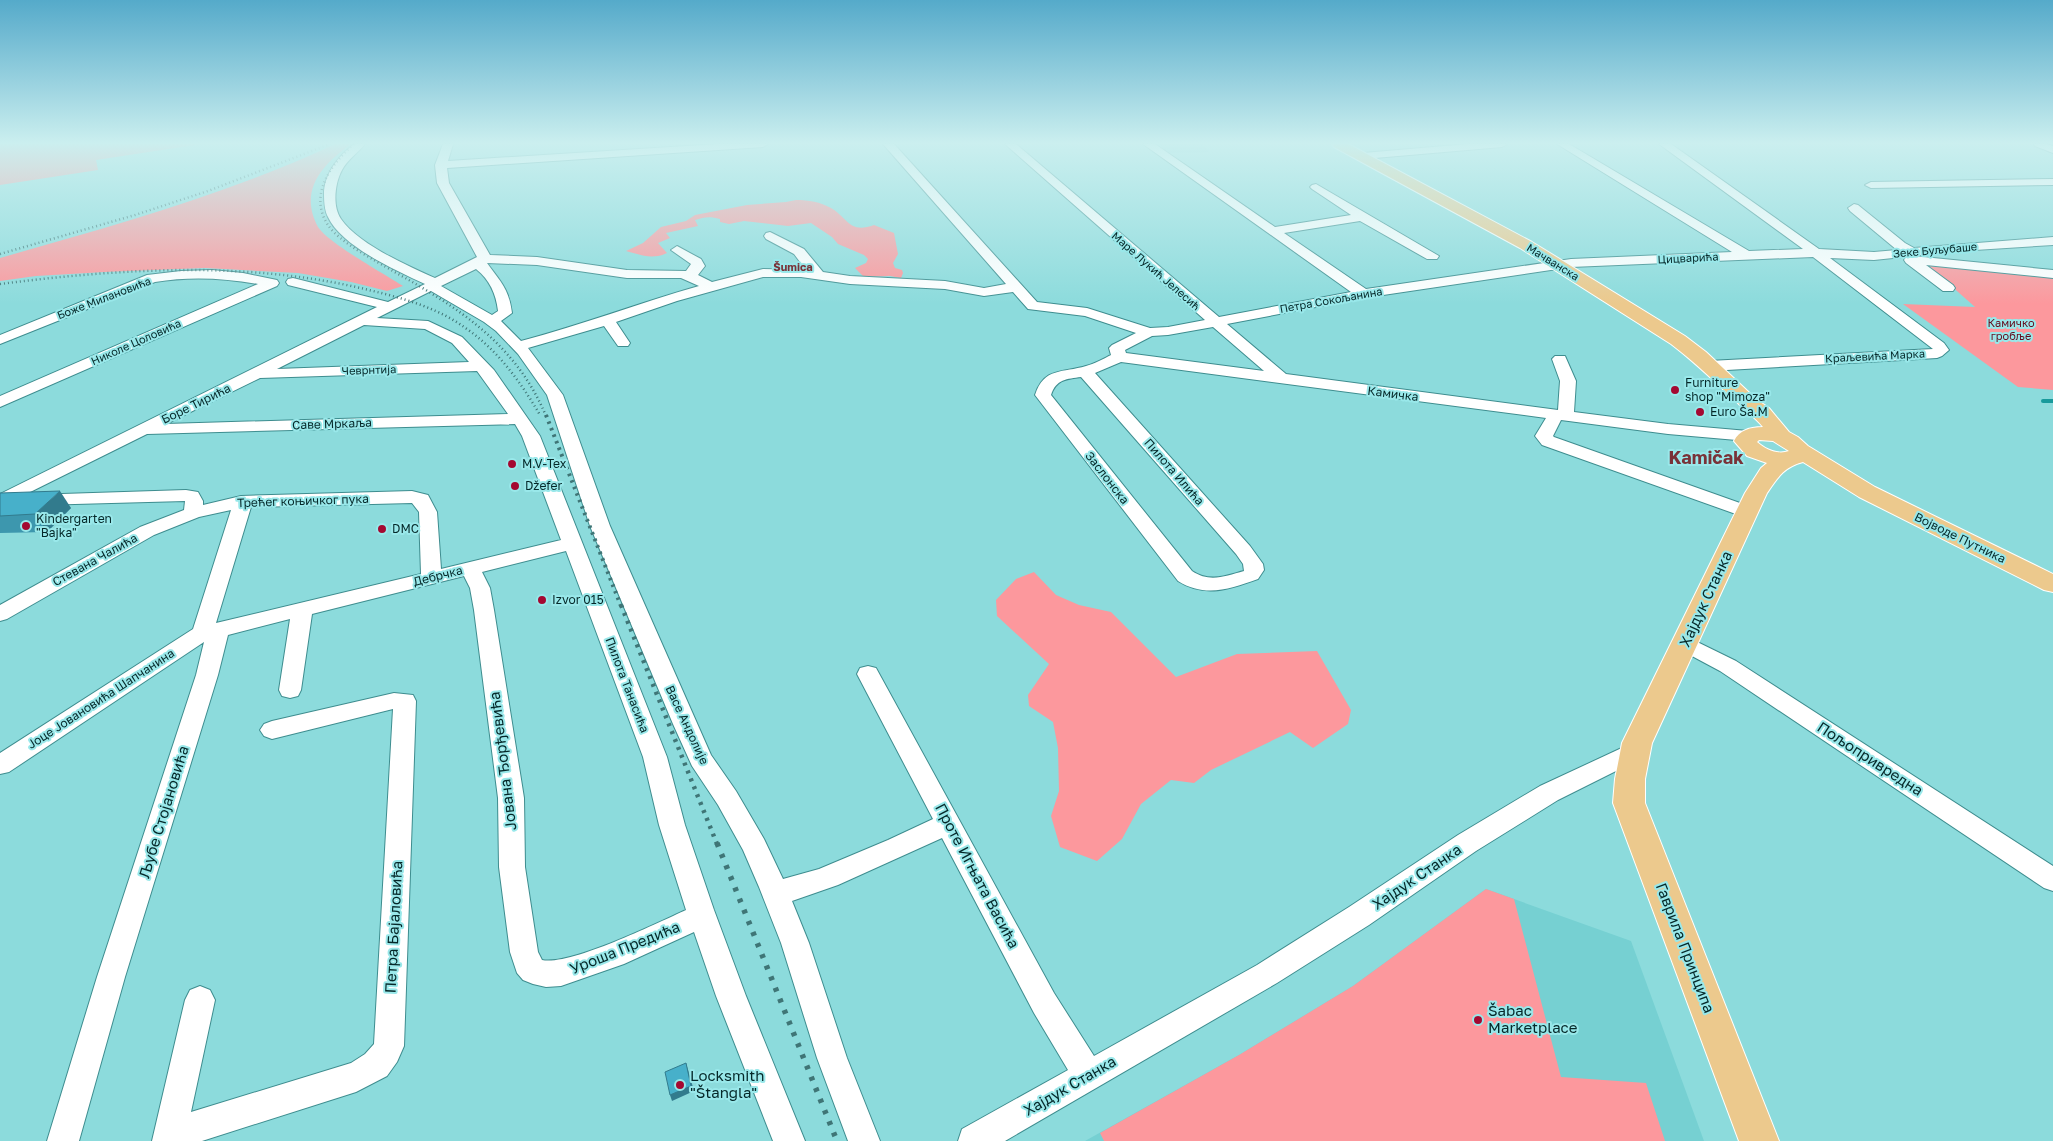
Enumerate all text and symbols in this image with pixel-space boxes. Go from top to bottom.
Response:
street label: Маре Лукић Јелесић [1109,229,1203,313]
street label: Зеке Буљубаше [1892,239,1978,260]
street label: Мачванска [1525,240,1582,283]
street label: Цицварића [1657,249,1719,266]
district label: Šumica [773,260,813,273]
street label: Боже Милановића [55,274,153,321]
street label: Петра Сокољанина [1279,284,1383,315]
street label: Николе Цоловића [89,316,183,367]
park label: Камичко гробље [1987,316,2035,342]
street label: Краљевића Марка [1825,346,1925,365]
street label: Чеврнтија [341,362,397,377]
place label: Furniture shop "Mimoza" [1685,375,1770,404]
street label: Боре Тирића [159,380,233,427]
street label: Камичка [1367,383,1419,404]
marker: Furniture shop "Mimoza" [1669,384,1681,396]
place label: Euro Ša.M [1710,404,1768,419]
marker: Euro Ša.M [1694,406,1706,418]
street label: Саве Мркаља [292,415,372,432]
street label: Пилота Илића [1141,435,1207,508]
district label: Kamičak [1668,446,1744,468]
street label: Заслонска [1082,448,1133,507]
place label: M.V-Tex [522,456,567,471]
marker: M.V-Tex [506,458,518,470]
place label: Džefer [525,478,562,493]
marker: Džefer [509,480,521,492]
street label: Трећег коњичког пука [237,491,369,510]
street label: Војводе Путника [1912,509,2008,566]
place label: Kindergarten "Bajka" [36,511,112,540]
marker: Kindergarten "Bajka" [20,520,32,532]
place label: DMC [392,521,419,536]
marker: DMC [376,523,388,535]
street label: Стевана Чалића [50,530,140,589]
street label: Хајдук Станка [1675,548,1735,649]
street label: Дебрчка [412,562,464,589]
place label: Izvor 015 [552,592,604,607]
marker: Izvor 015 [536,594,548,606]
street label: Пилота Танасића [602,635,653,735]
street label: Јоце Јовановића Шапчанина [24,645,177,752]
street label: Васе Андолије [663,683,712,767]
street label: Јована Ђорђевића [485,691,519,832]
street label: Пољопривредна [1814,717,1927,799]
street label: Љубе Стојановића [134,743,192,880]
street label: Проте Игњата Васића [932,800,1024,951]
street label: Хајдук Станка [1368,840,1464,913]
street label: Петра Бајаловића [381,860,405,994]
street label: Гаврила Принципа [1653,880,1719,1015]
street label: Уроша Предића [567,917,682,977]
place label: Šabac Marketplace [1488,1001,1578,1036]
marker: Šabac Marketplace [1472,1014,1484,1026]
street label: Хајдук Станка [1020,1051,1119,1119]
place label: Locksmith "Štangla" [690,1066,765,1101]
marker: Locksmith "Štangla" [674,1079,686,1091]

